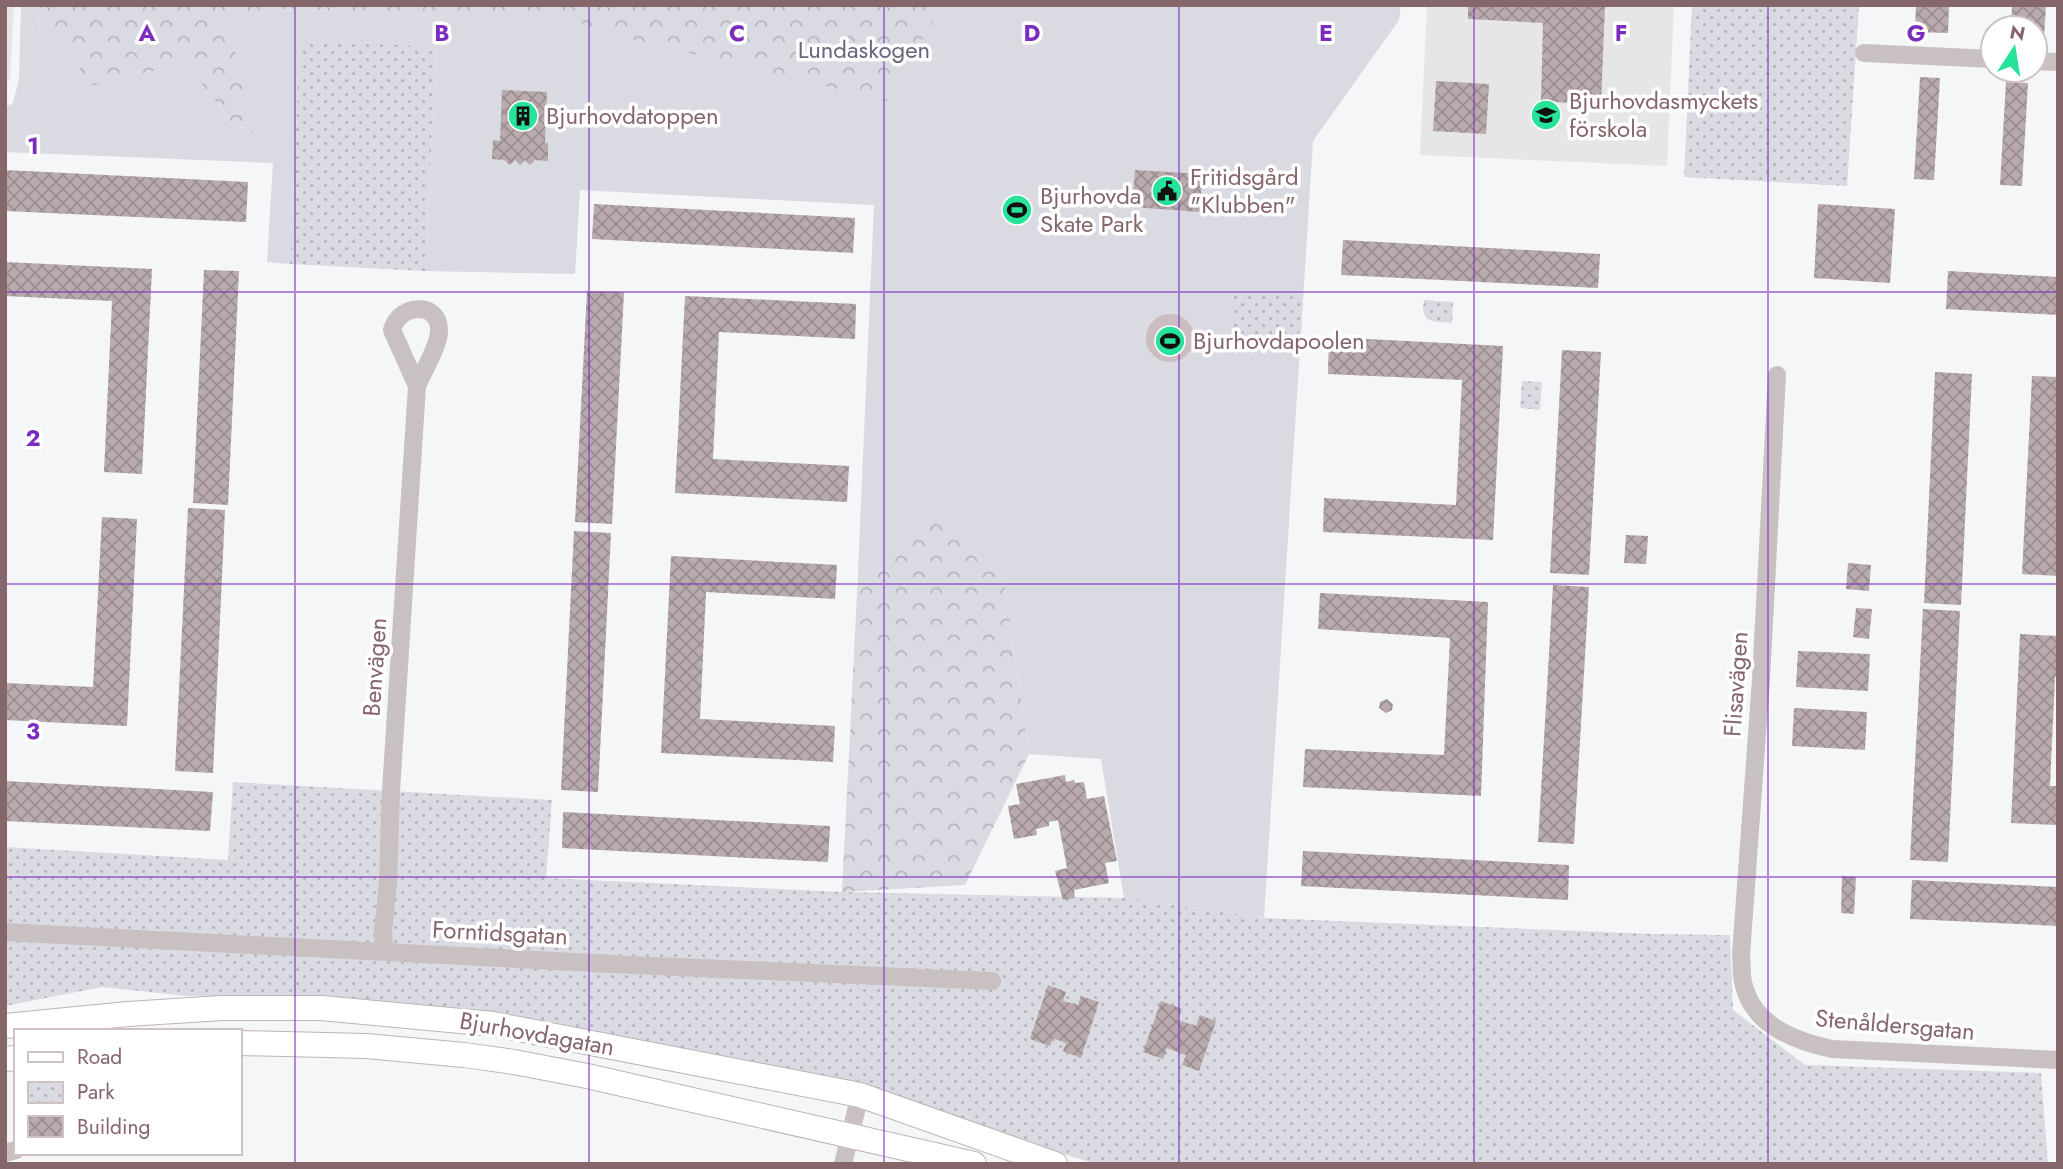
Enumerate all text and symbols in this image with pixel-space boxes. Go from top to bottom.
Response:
north arrow [1979,14,2049,84]
text: A [138,16,156,50]
text: B [434,16,450,50]
text: C [729,16,745,50]
text: D [1024,16,1041,50]
text: E [1319,16,1333,50]
text: F [1615,16,1627,50]
text: G [1907,16,1925,50]
text: N [2007,18,2028,48]
park label: Lundaskogen [798,32,930,67]
place label: Bjurhovdasmyckets förskola [1569,83,1758,146]
place label: Bjurhovdatoppen [546,98,719,133]
school or university icon: Bjurhovdasmyckets förskola [1529,98,1563,132]
building icon: Bjurhovdatoppen [506,99,540,133]
text: 1 [27,129,39,163]
place label: Fritidsgård "Klubben" [1190,159,1299,222]
public building icon: Fritidsgård "Klubben" [1150,174,1184,208]
place label: Bjurhovda Skate Park [1040,178,1144,241]
sports icon: Bjurhovda Skate Park [1000,193,1034,227]
place label: Bjurhovdapoolen [1193,323,1365,358]
sports icon: Bjurhovdapoolen [1153,324,1187,358]
text: 2 [25,421,41,455]
street label: Benvägen [354,616,395,718]
street label: Flisavägen [1714,630,1757,738]
text: 3 [26,714,40,748]
street label: Forntidsgatan [431,911,569,954]
street label: Stenåldersgatan [1814,1000,1976,1049]
street label: Bjurhovdagatan [457,1003,617,1064]
legend [14,1029,242,1155]
text: Road [77,1042,122,1072]
text: Park [77,1077,115,1107]
text: Building [77,1112,150,1142]

